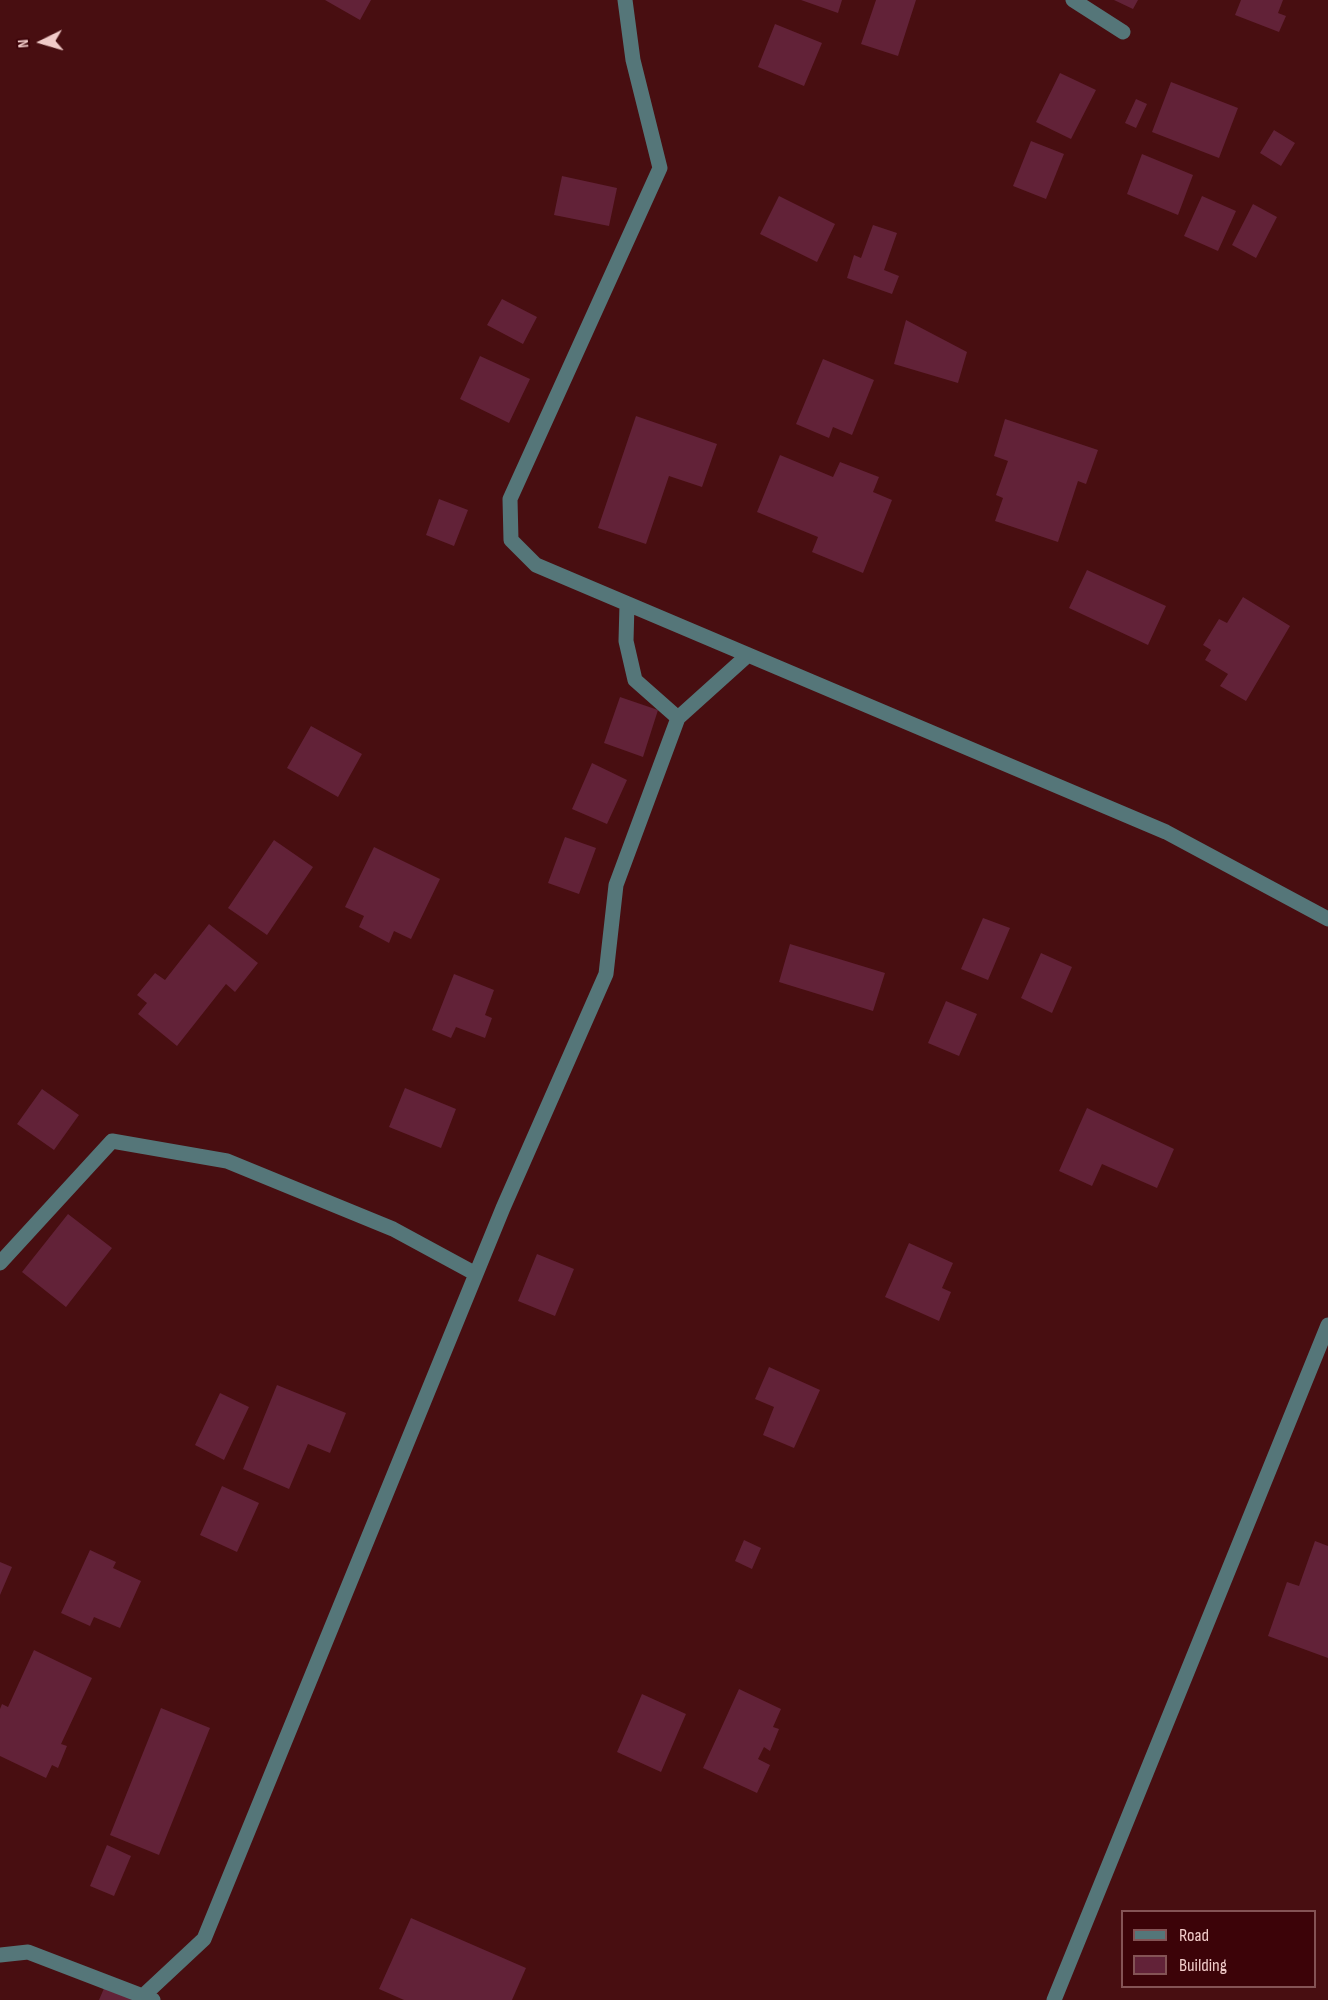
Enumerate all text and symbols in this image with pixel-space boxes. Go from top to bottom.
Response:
north arrow [12,12,72,72]
text: N [14,39,33,49]
legend [1121,1910,1316,1988]
text: Road [1179,1925,1209,1946]
text: Building [1179,1955,1227,1976]

